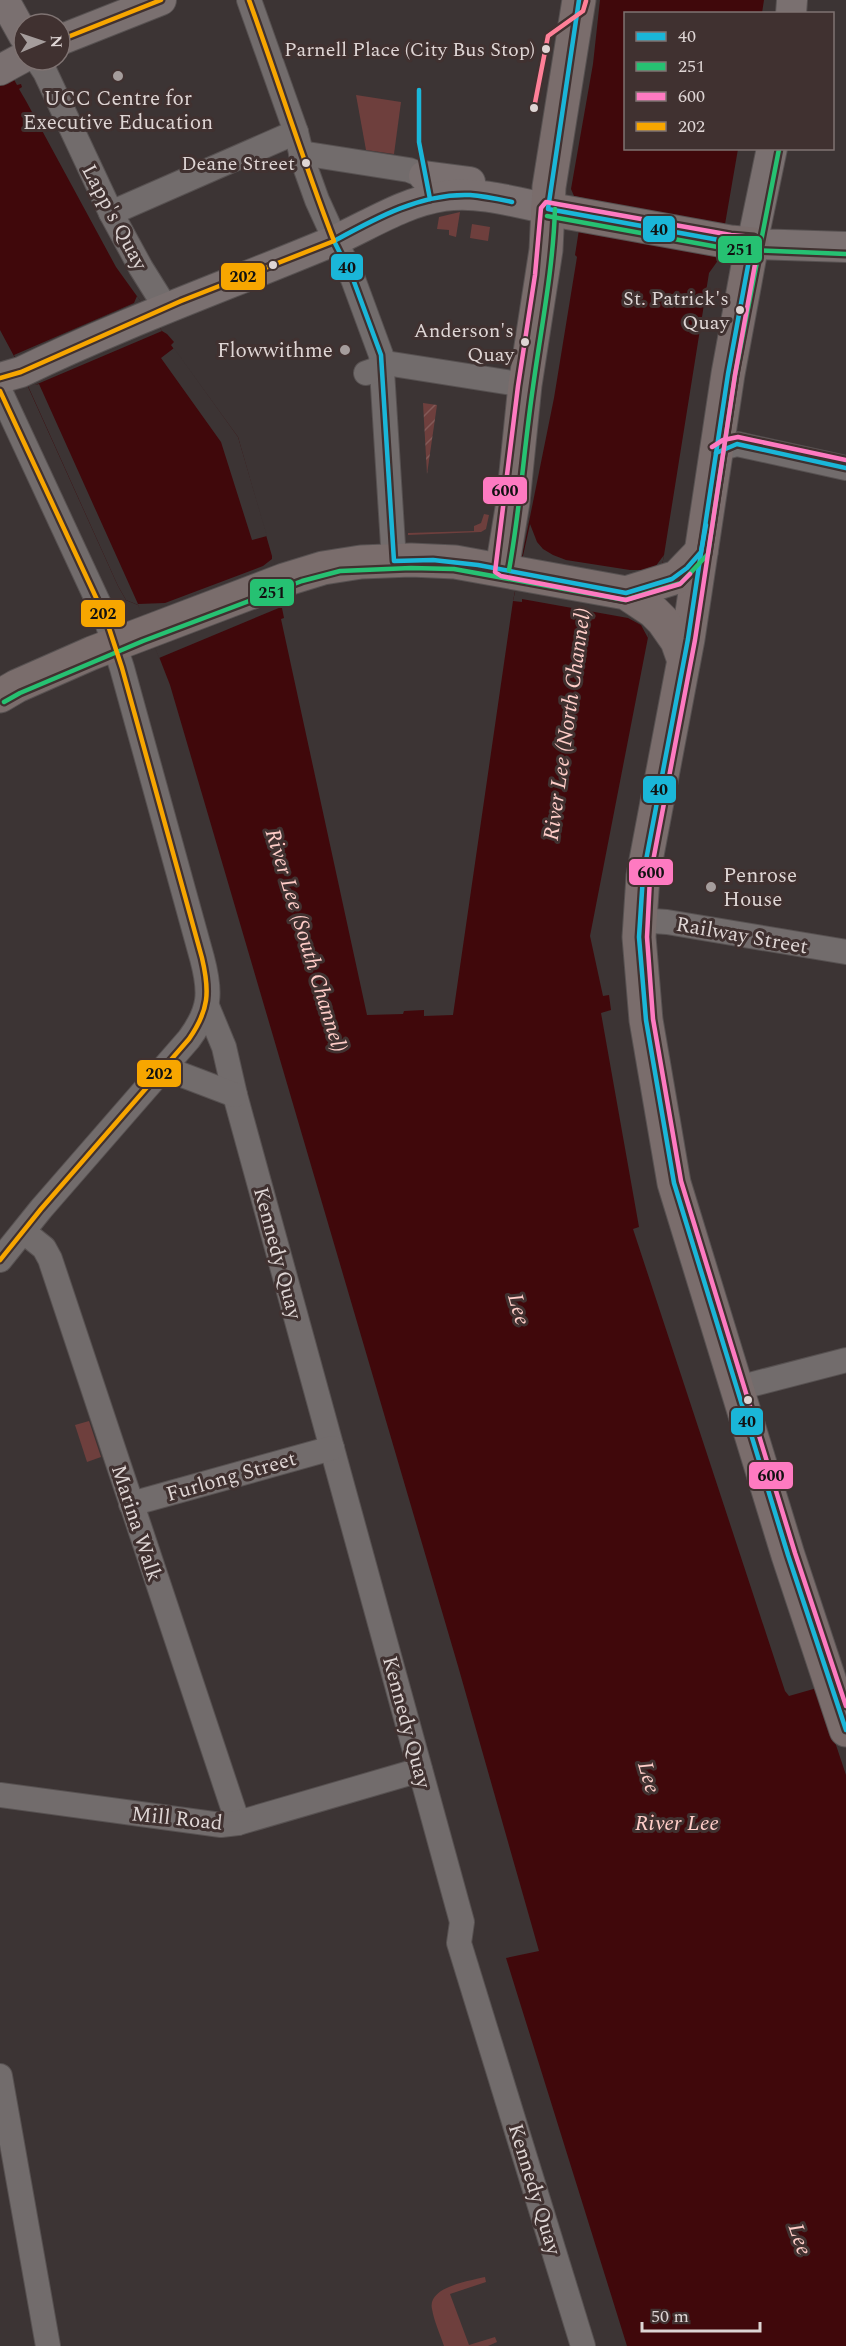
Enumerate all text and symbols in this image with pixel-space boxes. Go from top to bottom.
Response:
north arrow [12,12,72,72]
legend [624,12,834,150]
text: 40 [678,23,696,50]
text: N [44,35,68,48]
place label: Parnell Place (City Bus Stop) [284,35,535,65]
marker: Parnell Place (City Bus Stop) [540,43,552,55]
text: 251 [678,53,705,80]
marker: UCC Centre for Executive Education [111,69,125,83]
place label: UCC Centre for Executive Education [23,83,213,139]
text: 600 [678,83,705,110]
unlabelled marker [528,102,540,114]
text: 202 [678,113,705,140]
place label: Deane Street [181,149,295,179]
marker: Deane Street [300,157,312,169]
street label: Lapp's Quay [73,159,156,277]
line badge: 40 [642,215,676,243]
text: 40 [650,218,668,242]
line badge: 251 [717,235,763,264]
text: 251 [727,238,753,262]
line badge: 40 [330,253,364,281]
text: 40 [338,256,356,280]
unlabelled marker [267,259,279,271]
line badge: 202 [220,262,266,291]
text: 202 [230,265,256,289]
place label: St. Patrick's Quay [623,284,730,338]
marker: St. Patrick's Quay [734,304,746,316]
place label: Anderson's Quay [414,316,515,370]
place label: Flowwithme [217,335,333,367]
marker: Anderson's Quay [519,336,531,348]
marker: Flowwithme [338,343,352,357]
line badge: 600 [482,476,528,505]
text: 600 [492,479,518,503]
line badge: 251 [249,578,295,607]
text: 251 [259,581,285,605]
line badge: 202 [80,599,126,628]
text: 202 [90,602,116,626]
water label: River Lee (North Channel) [535,606,600,843]
line badge: 40 [642,775,677,804]
text: 40 [650,778,668,802]
water label: River Lee (South Channel) [256,824,355,1056]
line badge: 600 [628,858,674,886]
place label: Penrose House [723,860,797,916]
text: 600 [638,861,664,885]
marker: Penrose House [704,880,718,894]
street label: Railway Street [673,909,810,963]
line badge: 202 [136,1059,182,1088]
text: 202 [146,1062,172,1086]
street label: Kennedy Quay [244,1184,310,1324]
water label: Lee [498,1289,539,1329]
unlabelled marker [742,1394,754,1406]
line badge: 40 [730,1407,764,1436]
text: 40 [738,1410,756,1434]
street label: Furlong Street [162,1443,300,1511]
street label: Marina Walk [102,1461,170,1586]
line badge: 600 [748,1461,794,1490]
text: 600 [758,1464,784,1488]
street label: Kennedy Quay [373,1653,439,1793]
water label: Lee [628,1757,669,1797]
street label: Mill Road [130,1798,224,1840]
water label: River Lee [635,1807,719,1840]
street label: Kennedy Quay [499,2120,569,2260]
water label: Lee [779,2219,820,2260]
scale bar [642,2295,760,2333]
text: 50 m [651,2303,689,2330]

